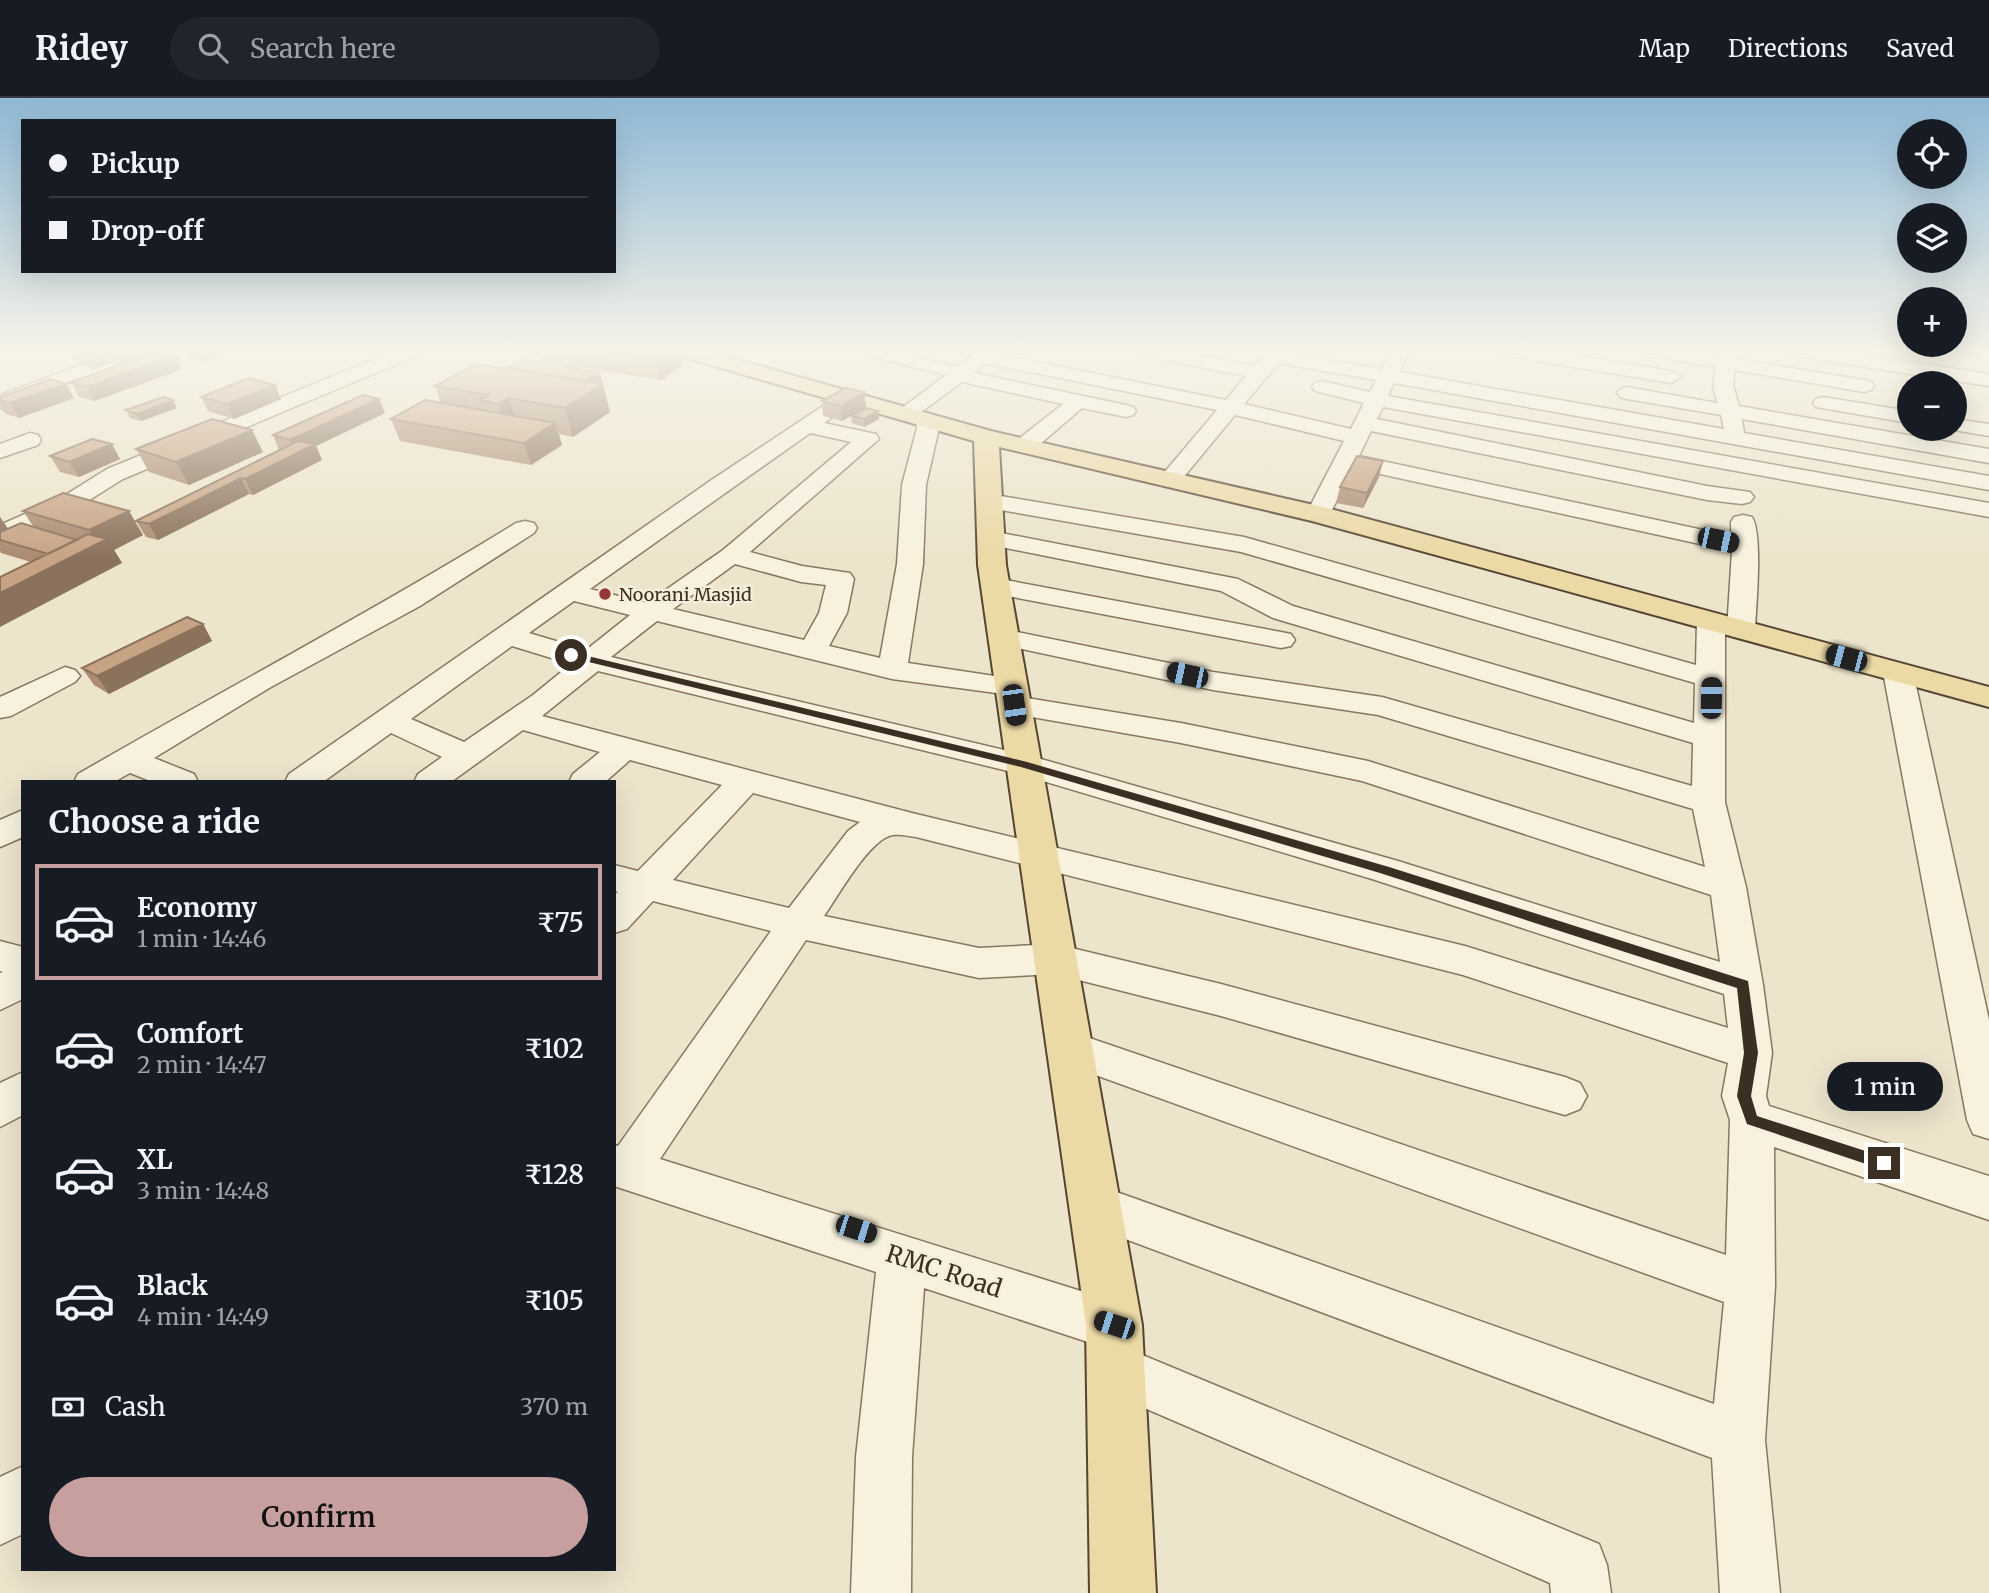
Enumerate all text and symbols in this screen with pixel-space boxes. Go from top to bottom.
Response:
search box [170,17,660,80]
text: Ridey [35,28,128,69]
icon: search [194,29,232,67]
text: Search here [250,32,396,65]
text: Map [1639,33,1690,64]
text: Directions [1728,33,1848,64]
text: Saved [1886,33,1954,64]
map controls [1897,119,1967,441]
button: locate [1897,119,1967,189]
text: Pickup [91,147,180,180]
button: layers [1897,203,1967,273]
text: Drop-off [91,214,204,247]
button: + [1897,287,1967,357]
button: − [1897,371,1967,441]
car [1696,525,1741,555]
place label: Noorani Masjid [619,583,752,606]
marker: Noorani Masjid [597,586,613,602]
route start [555,639,587,671]
car [1823,642,1870,674]
car [1165,660,1210,690]
car [1701,677,1722,719]
car [1001,683,1028,727]
text: Choose a ride [49,802,260,842]
icon: car [53,891,116,954]
text: Economy [137,891,257,924]
text: ₹75 [537,906,584,939]
text: 1 min · 14:46 [137,924,266,953]
icon: car [53,1017,116,1080]
text: Comfort [137,1017,243,1050]
text: ₹102 [524,1032,584,1065]
text: 2 min · 14:47 [137,1050,267,1079]
callout: 1 min [1826,1062,1942,1110]
text: 1 min [1854,1072,1916,1101]
icon: car [53,1143,116,1206]
text: XL [137,1143,173,1176]
route end [1868,1147,1900,1179]
text: ₹128 [524,1158,584,1191]
text: 3 min · 14:48 [137,1176,269,1205]
car [833,1213,880,1245]
street label: RMC Road [882,1238,1006,1304]
icon: car [53,1269,116,1332]
text: Black [137,1269,208,1302]
text: ₹105 [524,1284,584,1317]
text: 4 min · 14:49 [137,1302,269,1331]
car [1091,1309,1138,1341]
icon: cash [49,1388,87,1426]
text: Cash [105,1390,166,1423]
text: 370 m [520,1392,588,1421]
button: Confirm [49,1477,588,1557]

